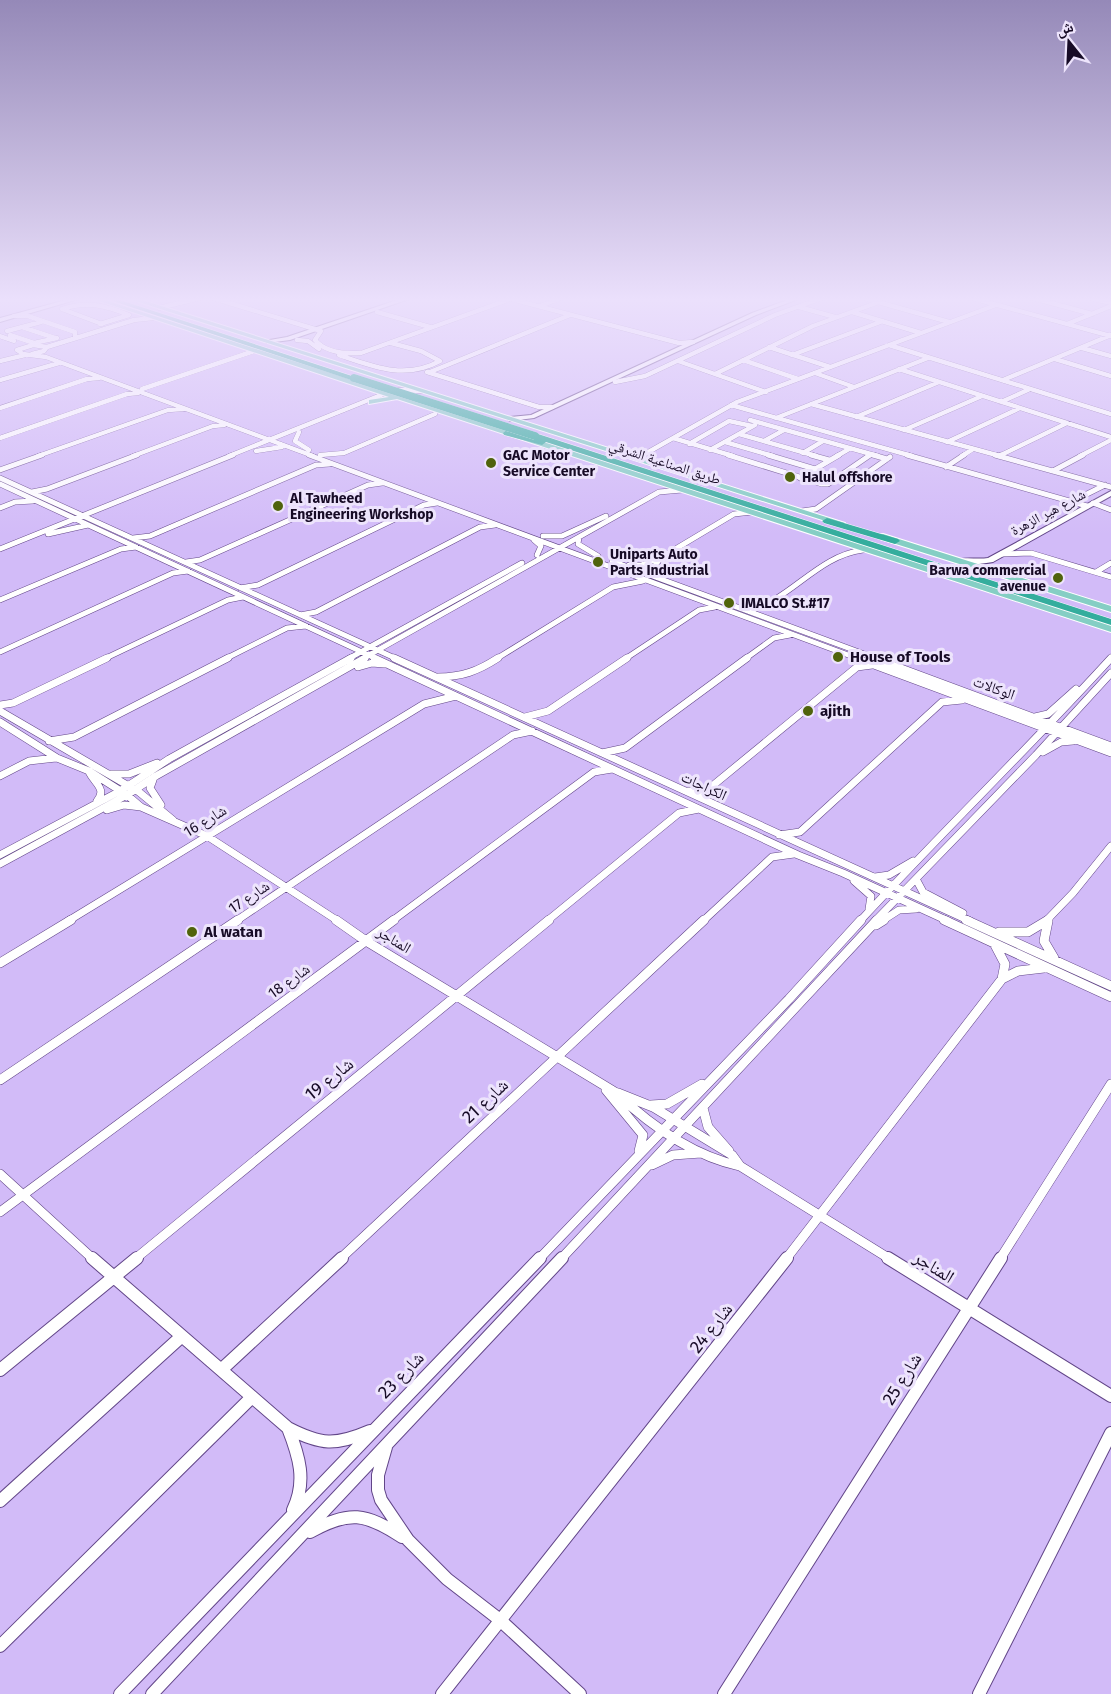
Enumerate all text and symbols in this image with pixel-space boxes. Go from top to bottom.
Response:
north arrow [1039,12,1099,72]
text: ش [1054,17,1076,40]
street label: طريق الصناعية الشرقي [606,436,723,491]
place label: GAC Motor Service Center [503,447,595,480]
marker: GAC Motor Service Center [484,456,498,470]
place label: Halul offshore [802,469,893,486]
marker: Halul offshore [783,470,797,484]
street label: شارع هير الزهرة [1008,486,1089,540]
place label: Al Tawheed Engineering Workshop [289,490,434,523]
marker: Al Tawheed Engineering Workshop [271,499,285,513]
place label: Uniparts Auto Parts Industrial [610,546,709,579]
marker: Uniparts Auto Parts Industrial [591,555,605,569]
place label: Barwa commercial avenue [929,562,1047,595]
marker: Barwa commercial avenue [1051,571,1065,585]
place label: IMALCO St.#17 [741,595,830,612]
marker: IMALCO St.#17 [722,596,736,610]
place label: House of Tools [850,648,951,666]
marker: House of Tools [831,650,845,664]
street label: الوكالات [971,672,1017,704]
place label: ajith [820,702,851,720]
marker: ajith [801,704,815,718]
street label: الكراجات [678,768,730,804]
street label: شارع 16 [180,801,230,842]
street label: شارع 17 [225,877,274,918]
street label: المناجر [373,922,414,957]
place label: Al watan [203,923,263,941]
marker: Al watan [185,925,199,939]
street label: شارع 18 [265,960,314,1003]
street label: شارع 19 [300,1053,358,1105]
street label: شارع 21 [457,1074,513,1128]
street label: المناجر [909,1245,959,1288]
street label: شارع 24 [685,1299,737,1357]
street label: شارع 23 [373,1347,429,1403]
street label: شارع 25 [878,1349,926,1409]

